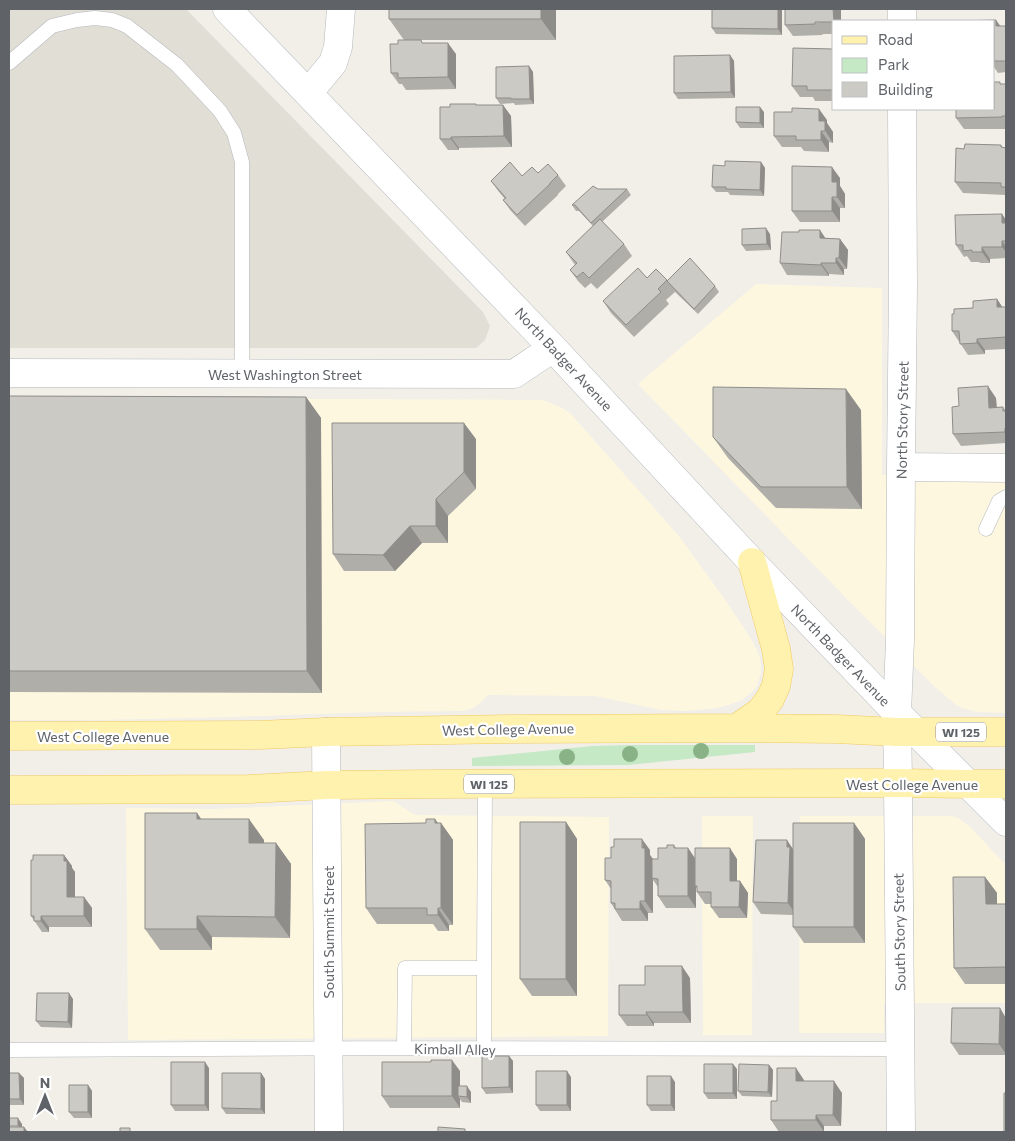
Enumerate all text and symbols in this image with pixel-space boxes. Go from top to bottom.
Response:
legend [832,20,995,110]
text: Road [878,30,913,48]
text: Park [878,55,909,73]
text: Building [878,80,933,98]
street label: North Badger Avenue [512,304,616,414]
street label: North Story Street [892,361,912,479]
street label: West Washington Street [208,366,362,383]
street label: North Badger Avenue [788,600,894,710]
street label: West College Avenue [442,719,574,739]
road number: WI 125 [936,722,986,742]
street label: West College Avenue [37,728,169,745]
road number: WI 125 [464,774,514,794]
street label: West College Avenue [846,776,978,793]
street label: South Summit Street [320,865,337,998]
street label: South Story Street [889,873,909,991]
street label: Kimball Alley [414,1040,496,1058]
north arrow [20,1071,70,1121]
text: N [40,1074,50,1091]

